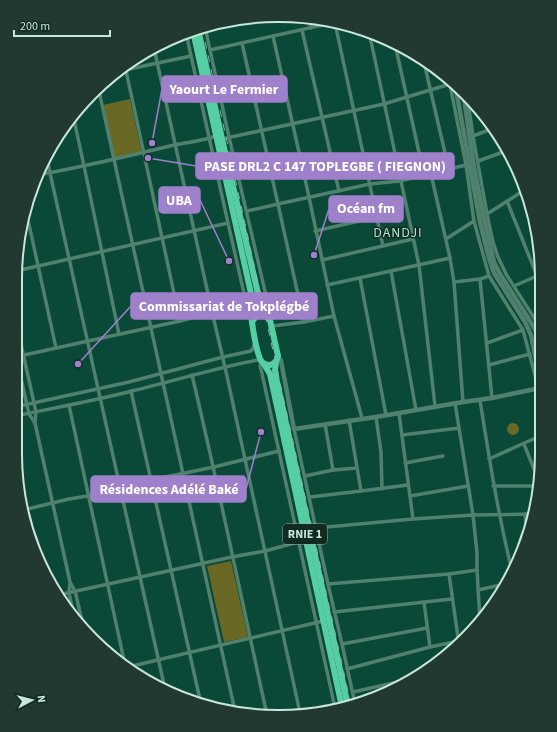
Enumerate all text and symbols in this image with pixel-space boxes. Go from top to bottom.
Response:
scale bar [14,12,110,38]
text: 200 m [20,18,50,35]
callout: Yaourt Le Fermier [162,76,287,102]
text: Yaourt Le Fermier [169,80,279,100]
callout: PASE DRL2 C 147 TOPLEGBE ( FIEGNON) [196,153,454,179]
text: PASE DRL2 C 147 TOPLEGBE ( FIEGNON) [204,157,446,177]
callout: UBA [159,187,200,213]
text: UBA [166,191,193,211]
callout: Océan fm [329,196,403,222]
text: Océan fm [337,199,395,219]
district label: DANDJI [373,223,423,243]
callout: Commissariat de Tokplégbé [131,293,317,319]
text: Commissariat de Tokplégbé [139,297,309,317]
callout: Résidences Adélé Baké [91,476,246,502]
text: Résidences Adélé Baké [99,480,239,500]
road number: RNIE 1 [283,524,327,544]
north arrow [12,680,52,720]
text: N [34,694,49,703]

